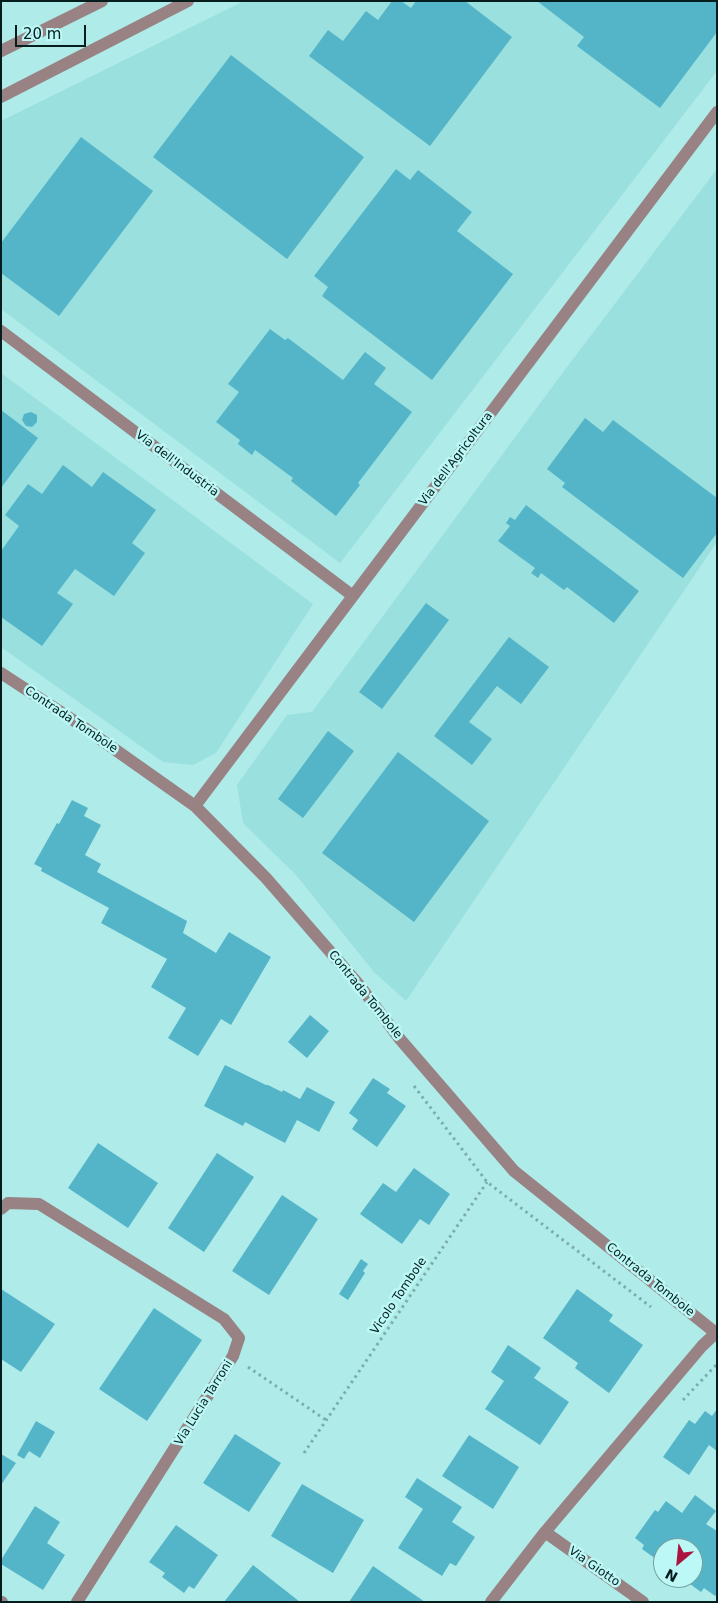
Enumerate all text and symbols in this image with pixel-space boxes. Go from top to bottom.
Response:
scale bar [18,15,89,47]
text: 20 m [23,25,61,43]
street label: Via dell'Agricoltura [416,409,496,509]
street label: Via dell'Industria [133,428,221,500]
street label: Contrada Tombole [22,684,120,756]
street label: Contrada Tombole [325,948,405,1042]
street label: Contrada Tombole [603,1240,697,1320]
street label: Vicolo Tombole [368,1255,430,1337]
street label: Via Lucia Tarroni [172,1358,236,1448]
north arrow [653,1538,703,1588]
street label: Via Giotto [566,1544,622,1590]
text: N [662,1566,680,1585]

